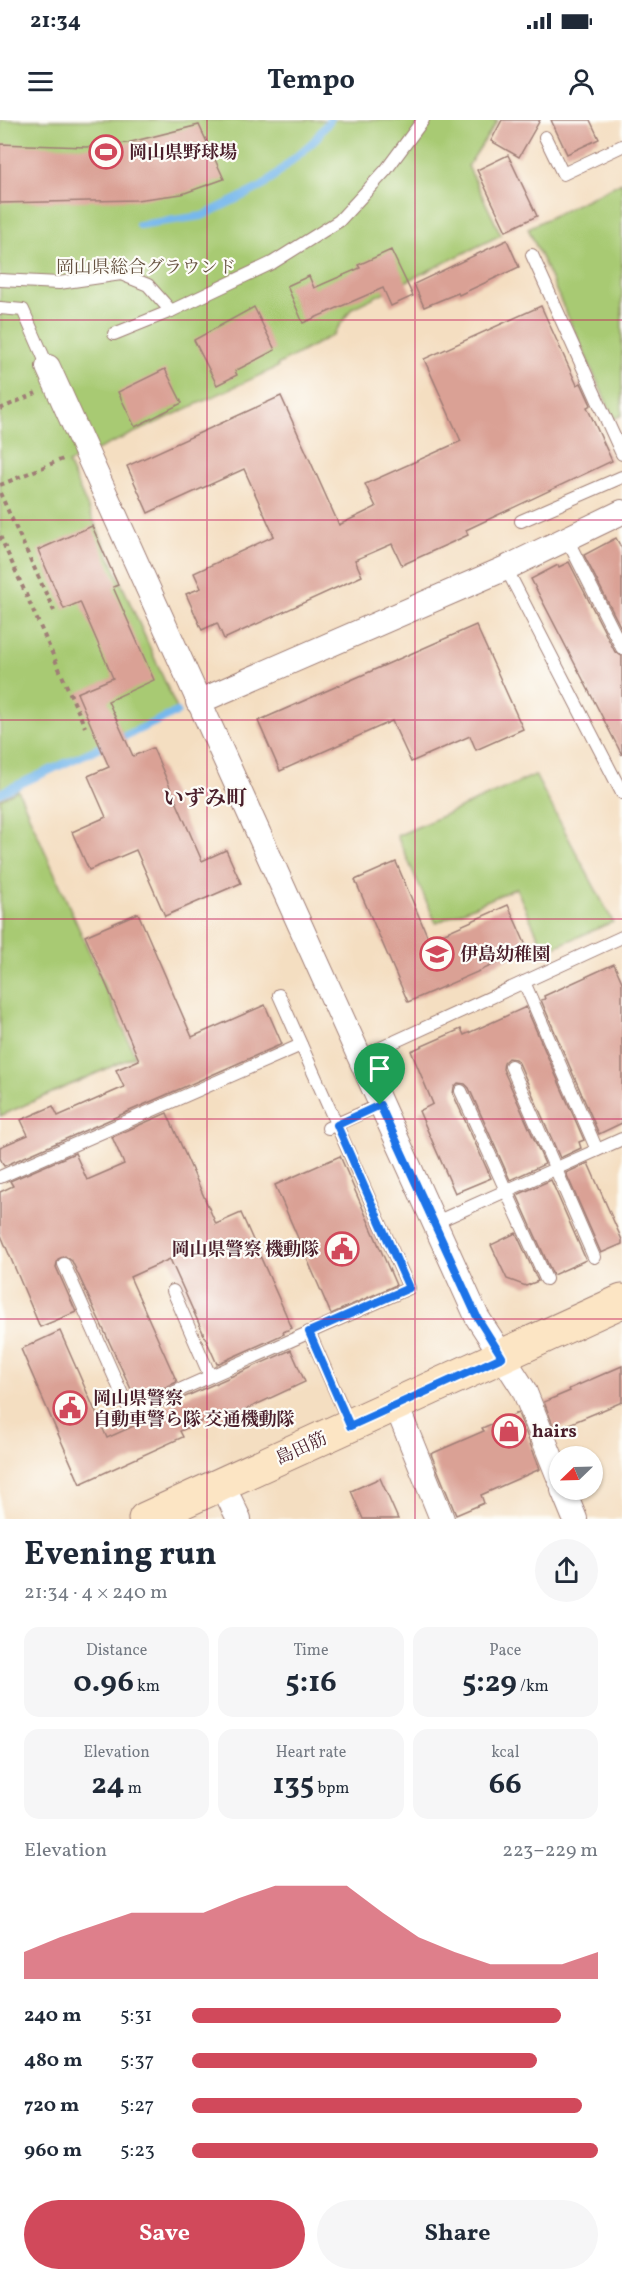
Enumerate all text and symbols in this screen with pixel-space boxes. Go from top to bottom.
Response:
text: 21:34 [30,6,81,37]
text: Tempo [267,62,355,100]
icon: menu [24,65,57,98]
icon: person [565,65,598,98]
sports icon: 岡山県野球場 [88,134,124,170]
place label: 岡山県野球場 [129,141,237,166]
park label: 岡山県総合グラウンド [56,256,236,281]
district label: いずみ町 [163,785,247,814]
school or university icon: 伊島幼稚園 [419,936,455,972]
place label: 伊島幼稚園 [460,943,550,968]
pin [354,1043,405,1105]
icon: arrive [363,1052,396,1085]
public building icon: 岡山県警察 機動隊 [324,1231,360,1267]
place label: 岡山県警察 機動隊 [171,1238,319,1263]
place label: 岡山県警察 自動車警ら隊 交通機動隊 [93,1387,295,1433]
public building icon: 岡山県警察 自動車警ら隊 交通機動隊 [52,1390,88,1426]
shop icon: hairs [491,1413,527,1449]
place label: hairs [532,1420,577,1445]
street label: 島田筋 [272,1427,331,1472]
north arrow [549,1446,603,1500]
map controls [549,1446,603,1500]
text: Evening run [24,1533,217,1579]
button: share [535,1539,598,1602]
text: 21:34 · 4 × 240 m [24,1579,168,1607]
text: Distance [86,1640,147,1662]
text: Time [293,1640,329,1662]
text: Pace [489,1640,521,1662]
text: 0.96 [73,1662,134,1704]
text: 5:16 [285,1662,337,1704]
text: 5:29 [462,1662,517,1704]
text: km [134,1676,160,1698]
text: /km [517,1676,549,1698]
text: Elevation [83,1742,150,1764]
text: Heart rate [276,1742,346,1764]
text: kcal [491,1742,520,1764]
text: 24 [91,1764,125,1806]
text: 135 [272,1764,314,1806]
text: 66 [489,1764,522,1806]
text: m [125,1778,142,1800]
text: bpm [314,1778,350,1800]
text: Elevation [24,1837,107,1865]
text: 223–229 m [502,1837,598,1865]
text: 240 m [24,2002,82,2030]
text: 5:31 [120,2002,152,2030]
text: 480 m [24,2047,83,2075]
text: 5:37 [120,2047,154,2075]
text: 720 m [24,2092,79,2120]
text: 5:27 [120,2092,154,2120]
text: 960 m [24,2137,82,2165]
text: 5:23 [120,2137,155,2165]
button: Save [24,2200,305,2269]
button: Share [317,2200,598,2269]

